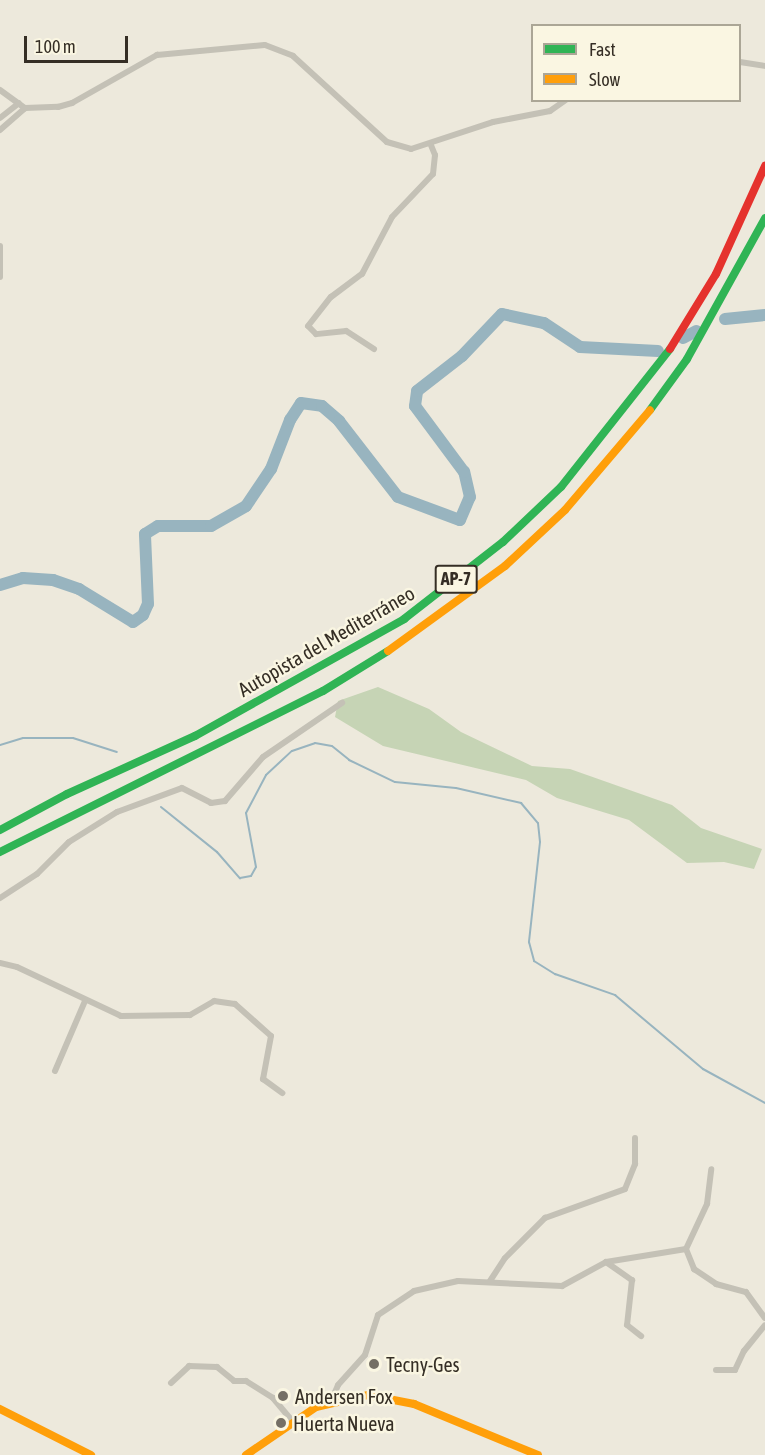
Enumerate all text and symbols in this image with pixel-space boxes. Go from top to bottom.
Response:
scale bar [27,24,130,62]
legend [531,24,741,102]
text: 100 m [35,36,76,57]
text: Fast [589,39,616,60]
text: Slow [589,69,620,90]
road number: AP-7 [434,564,478,594]
street label: Autopista del Mediterráneo [233,581,419,701]
place label: Tecny-Ges [386,1352,460,1376]
marker: Tecny-Ges [367,1357,381,1371]
place label: Andersen Fox [295,1384,392,1408]
marker: Andersen Fox [276,1389,290,1403]
place label: Huerta Nueva [293,1411,395,1435]
marker: Huerta Nueva [274,1416,288,1430]

